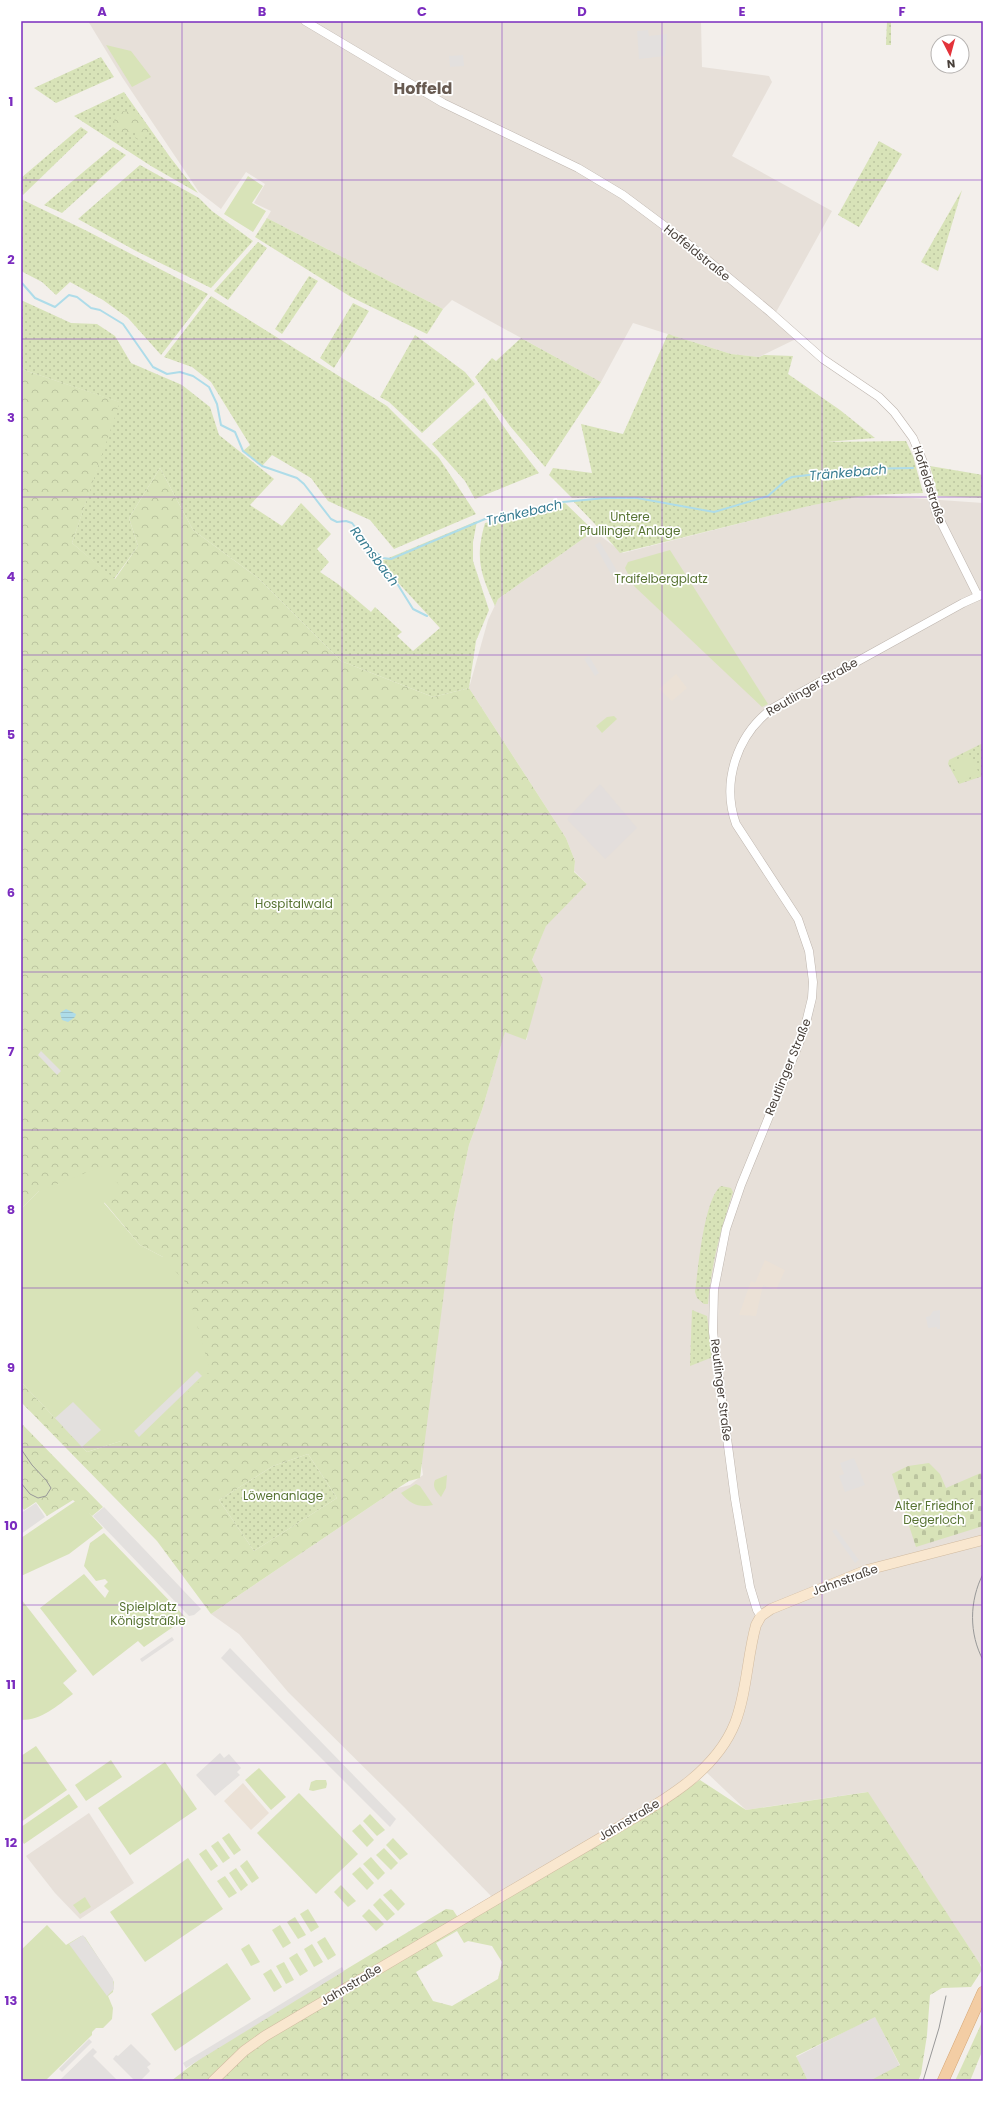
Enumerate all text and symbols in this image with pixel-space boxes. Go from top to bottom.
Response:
text: A [97,2,107,21]
text: B [258,2,267,21]
text: C [417,2,427,21]
text: D [577,2,587,21]
text: E [738,2,746,21]
text: F [898,2,906,21]
north arrow [930,34,970,74]
text: N [946,56,956,72]
district label: Hoffeld [394,77,452,100]
text: 1 [9,92,13,111]
street label: Hoffeldstraße [660,220,734,285]
text: 2 [7,250,15,269]
text: 3 [7,408,15,427]
street label: Hoffeldstraße [909,444,950,526]
water label: Tränkebach [809,460,887,485]
water label: Tränkebach [484,495,564,530]
park label: Untere Pfullinger Anlage [580,508,680,539]
water label: Ramsbach [346,522,403,590]
text: 4 [7,567,16,586]
park label: Traifelbergplatz [614,570,708,587]
street label: Reutlinger Straße [763,653,861,720]
text: 5 [7,725,15,744]
text: 6 [7,883,15,902]
park label: Hospitalwald [255,895,333,912]
street label: Reutlinger Straße [760,1016,815,1118]
text: 7 [8,1042,15,1061]
text: 8 [7,1200,15,1219]
street label: Reutlinger Straße [707,1338,736,1442]
text: 9 [7,1358,15,1377]
park label: Löwenanlage [243,1487,323,1504]
park label: Alter Friedhof Degerloch [895,1497,973,1528]
text: 10 [4,1516,18,1535]
street label: Jahnstraße [810,1560,880,1599]
park label: Spielplatz Königsträßle [110,1598,186,1629]
text: 11 [6,1675,16,1694]
street label: Jahnstraße [595,1795,663,1845]
text: 12 [5,1833,18,1852]
street label: Jahnstraße [317,1960,385,2010]
text: 13 [5,1991,18,2010]

